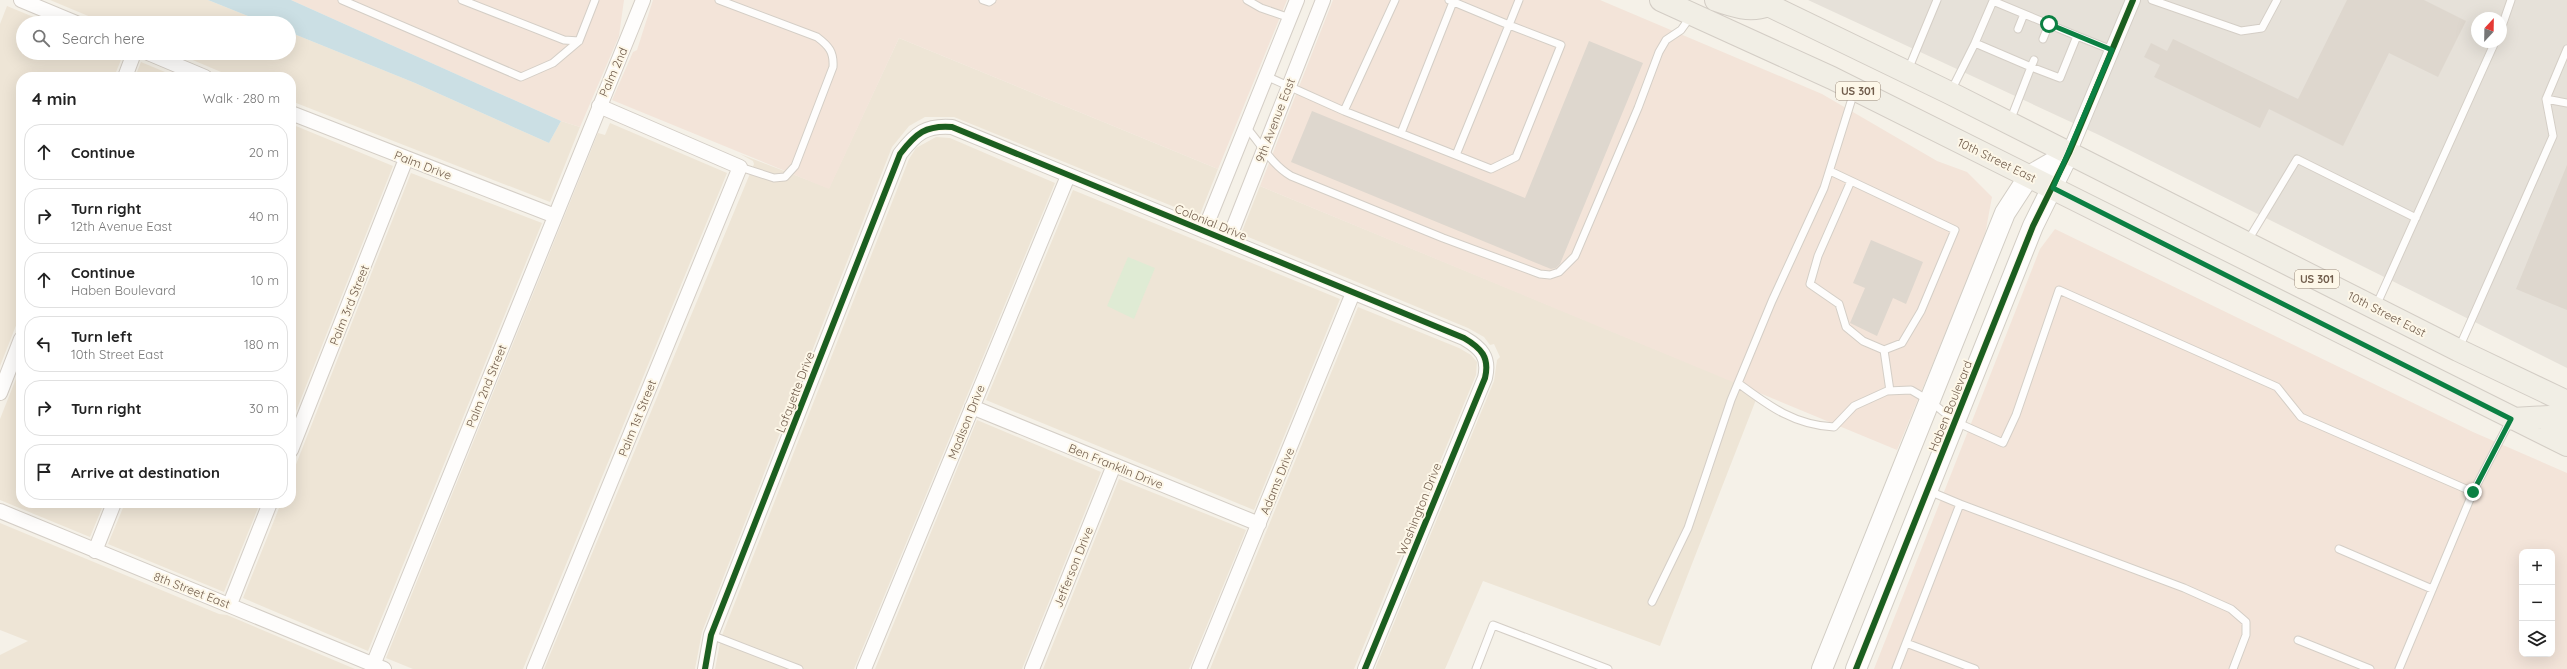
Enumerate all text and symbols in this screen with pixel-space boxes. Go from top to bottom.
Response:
north arrow [2471,12,2507,48]
route start [2040,15,2058,33]
search box [16,16,296,60]
icon: search [30,27,52,49]
text: Search here [62,29,145,48]
street label: Palm 2nd [596,45,630,99]
street label: 9th Avenue East [1252,76,1298,164]
road number: US 301 [1836,82,1880,100]
text: 4 min [32,88,77,109]
text: Walk · 280 m [203,90,280,106]
street label: 10th Street East [1955,134,2039,186]
icon: ahead [33,141,55,163]
text: Continue [71,143,135,162]
text: 20 m [249,144,279,160]
street label: Palm Drive [392,147,454,183]
text: Turn right [71,199,142,218]
street label: Colonial Drive [1173,201,1250,243]
icon: right [33,205,55,227]
text: 40 m [249,208,279,224]
text: 12th Avenue East [71,218,172,234]
text: Continue [71,263,135,282]
street label: Palm 3rd Street [326,263,372,347]
icon: ahead [33,269,55,291]
road number: US 301 [2295,270,2339,288]
text: 10 m [251,272,279,288]
text: Haben Boulevard [71,282,176,298]
street label: 10th Street East [2345,288,2429,340]
text: Turn left [71,327,133,346]
icon: left [33,333,55,355]
text: 180 m [244,336,279,352]
street label: Palm 2nd Street [463,342,509,430]
text: 10th Street East [71,346,164,362]
street label: Lafayette Drive [773,349,817,435]
street label: Haben Boulevard [1925,358,1975,454]
street label: Palm 1st Street [615,377,659,459]
street label: Madison Drive [944,382,988,461]
icon: right [33,397,55,419]
text: Turn right [71,399,142,418]
text: 30 m [249,400,279,416]
street label: Ben Franklin Drive [1066,440,1166,492]
street label: Adams Drive [1257,445,1297,517]
street label: Washington Drive [1394,460,1444,557]
icon: arrive [33,461,55,483]
text: Arrive at destination [71,463,220,482]
route end [2464,483,2482,501]
street label: Jefferson Drive [1050,524,1096,610]
map controls [2519,549,2555,657]
button: + [2519,549,2555,585]
street label: 8th Street East [152,569,232,611]
button: − [2519,585,2555,621]
button: layers [2519,621,2555,657]

